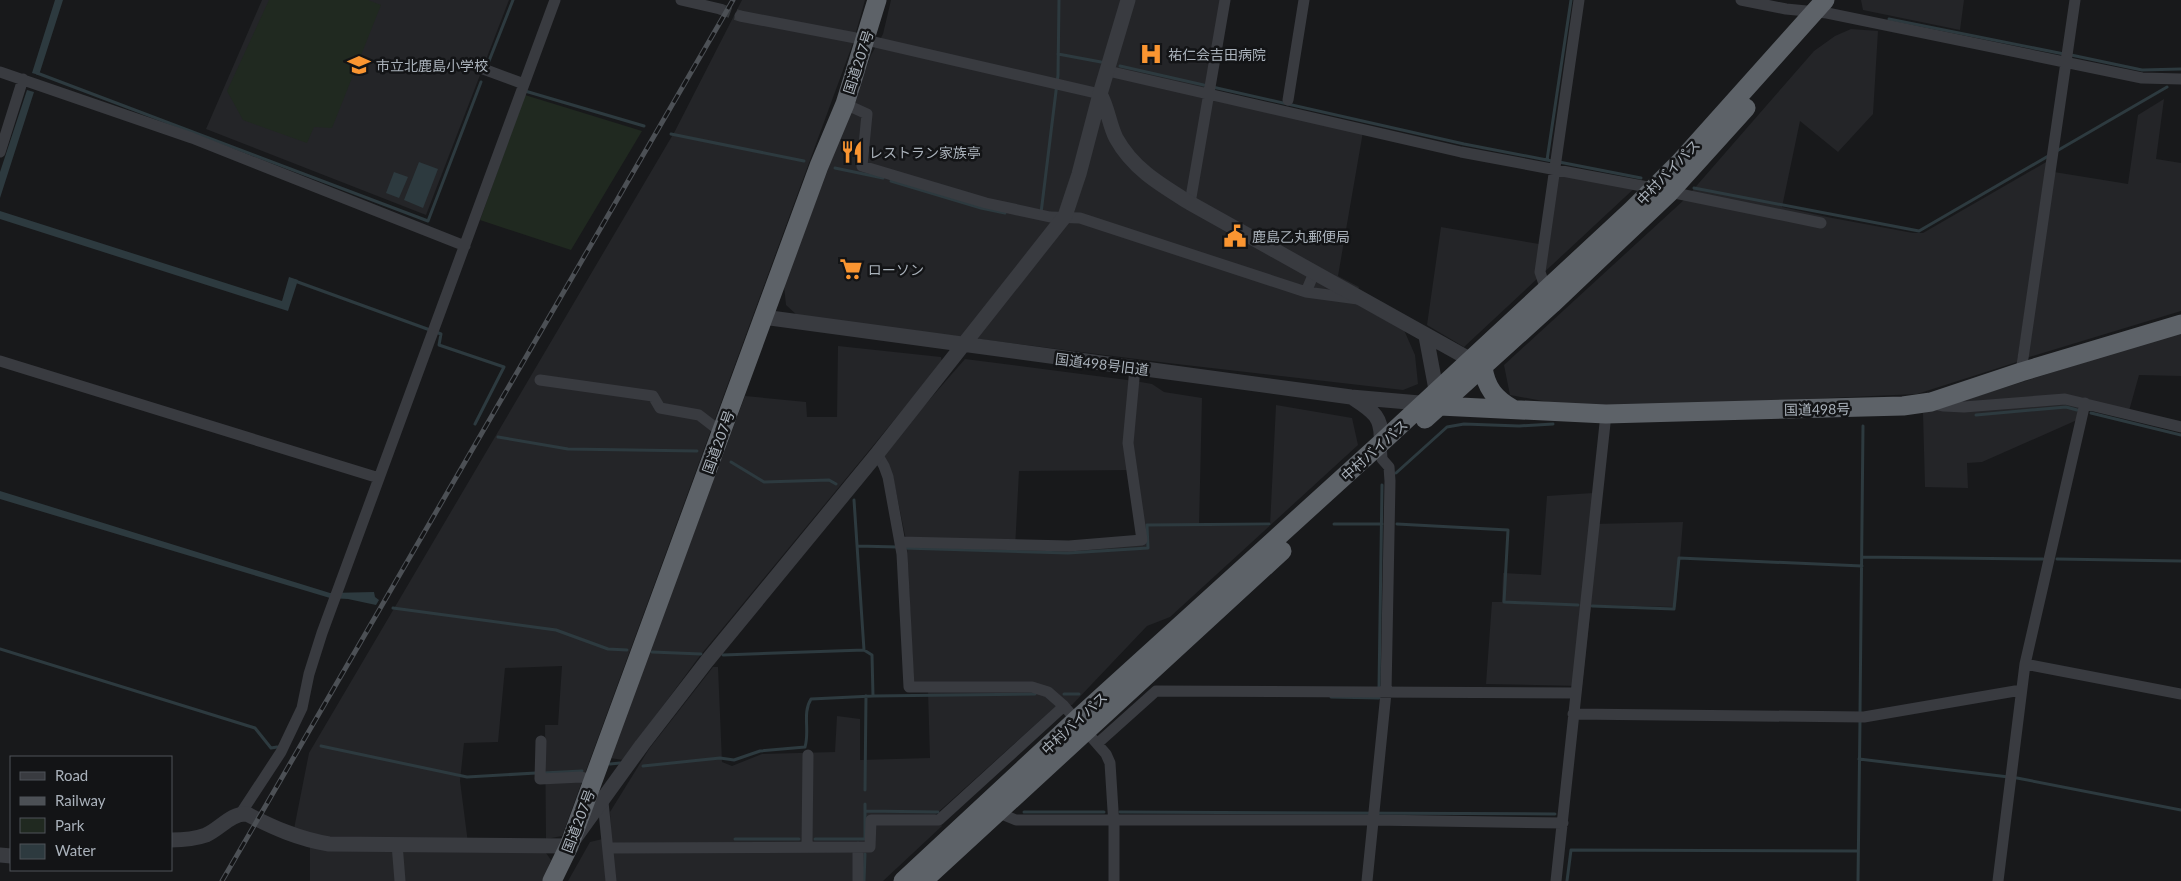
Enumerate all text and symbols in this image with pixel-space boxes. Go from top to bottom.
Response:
street label: 国道207号 [840,28,876,96]
hospital icon: 祐仁会吉田病院 [1138,41,1164,67]
place label: 祐仁会吉田病院 [1168,46,1266,63]
school or university icon: 市立北鹿島小学校 [346,52,372,78]
place label: 市立北鹿島小学校 [376,57,488,74]
street label: 中村バイパス [1633,136,1703,208]
restaurant icon: レストラン家族亭 [839,139,865,165]
place label: レストラン家族亭 [869,144,981,161]
public building icon: 鹿島乙丸郵便局 [1222,223,1248,249]
place label: 鹿島乙丸郵便局 [1252,228,1350,245]
supermarket icon: ローソン [838,256,864,282]
place label: ローソン [868,261,924,278]
street label: 国道498号旧道 [1054,350,1150,378]
street label: 国道498号 [1784,400,1850,418]
street label: 国道207号 [699,408,737,476]
street label: 中村バイパス [1337,416,1411,484]
street label: 中村バイパス [1038,688,1110,758]
legend [10,756,172,871]
text: Road [55,766,88,784]
street label: 国道207号 [558,787,598,855]
text: Railway [55,791,106,809]
text: Park [55,816,85,834]
text: Water [55,841,96,859]

